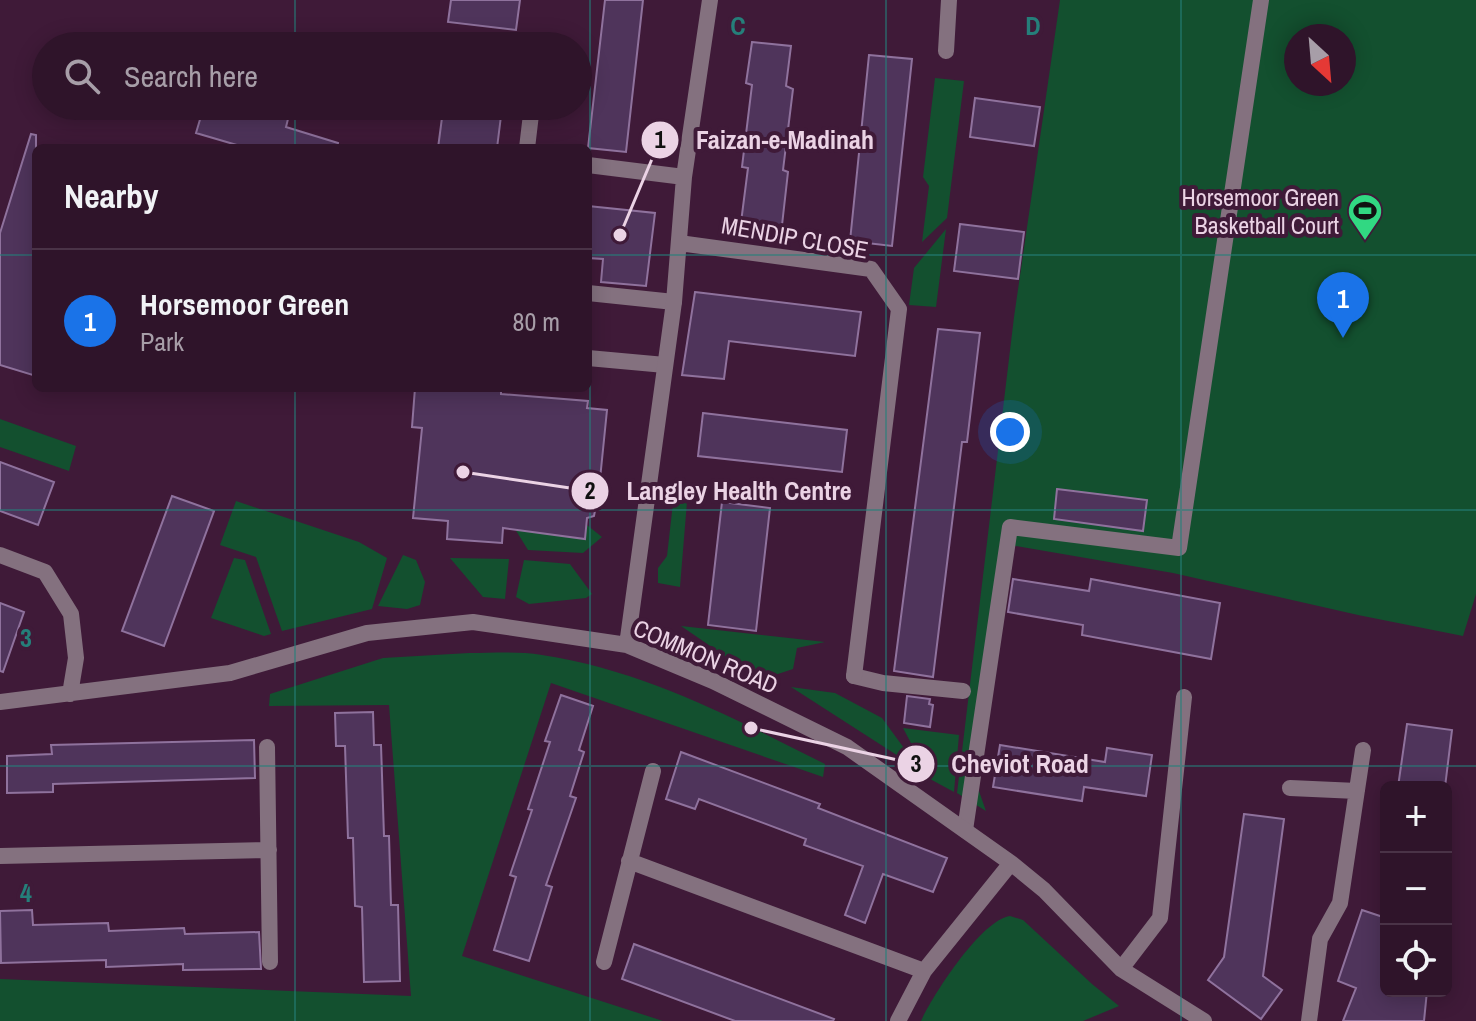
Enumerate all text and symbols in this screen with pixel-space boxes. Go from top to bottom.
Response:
text: C [730,8,746,43]
text: D [1025,8,1041,43]
north arrow [1284,24,1356,96]
search box [32,32,592,120]
icon: search [60,54,104,98]
text: Search here [124,56,258,96]
callout: Faizan-e-Madinah [640,115,890,165]
text: Faizan-e-Madinah [696,122,874,157]
text: 1 [655,123,666,155]
text: Nearby [64,173,159,219]
place label: Horsemoor Green Basketball Court [1182,181,1340,241]
sports icon: Horsemoor Green Basketball Court [1346,192,1384,242]
street label: MENDIP CLOSE [719,208,871,266]
pin: 1 [1317,272,1369,338]
text: Horsemoor Green [140,284,349,324]
text: 1 [84,304,96,339]
text: 80 m [513,304,560,339]
text: Park [140,324,184,359]
your location [990,412,1030,452]
callout: Langley Health Centre [570,466,868,516]
text: Langley Health Centre [626,473,852,508]
text: 2 [585,474,596,506]
street label: COMMON ROAD [629,611,783,701]
text: 3 [20,620,32,655]
callout: Cheviot Road [896,739,1105,789]
text: Cheviot Road [951,746,1089,781]
text: 3 [911,747,922,779]
map controls [1380,781,1452,997]
button: + [1380,781,1452,853]
button: − [1380,853,1452,925]
text: 4 [20,875,32,910]
button: locate [1380,925,1452,997]

